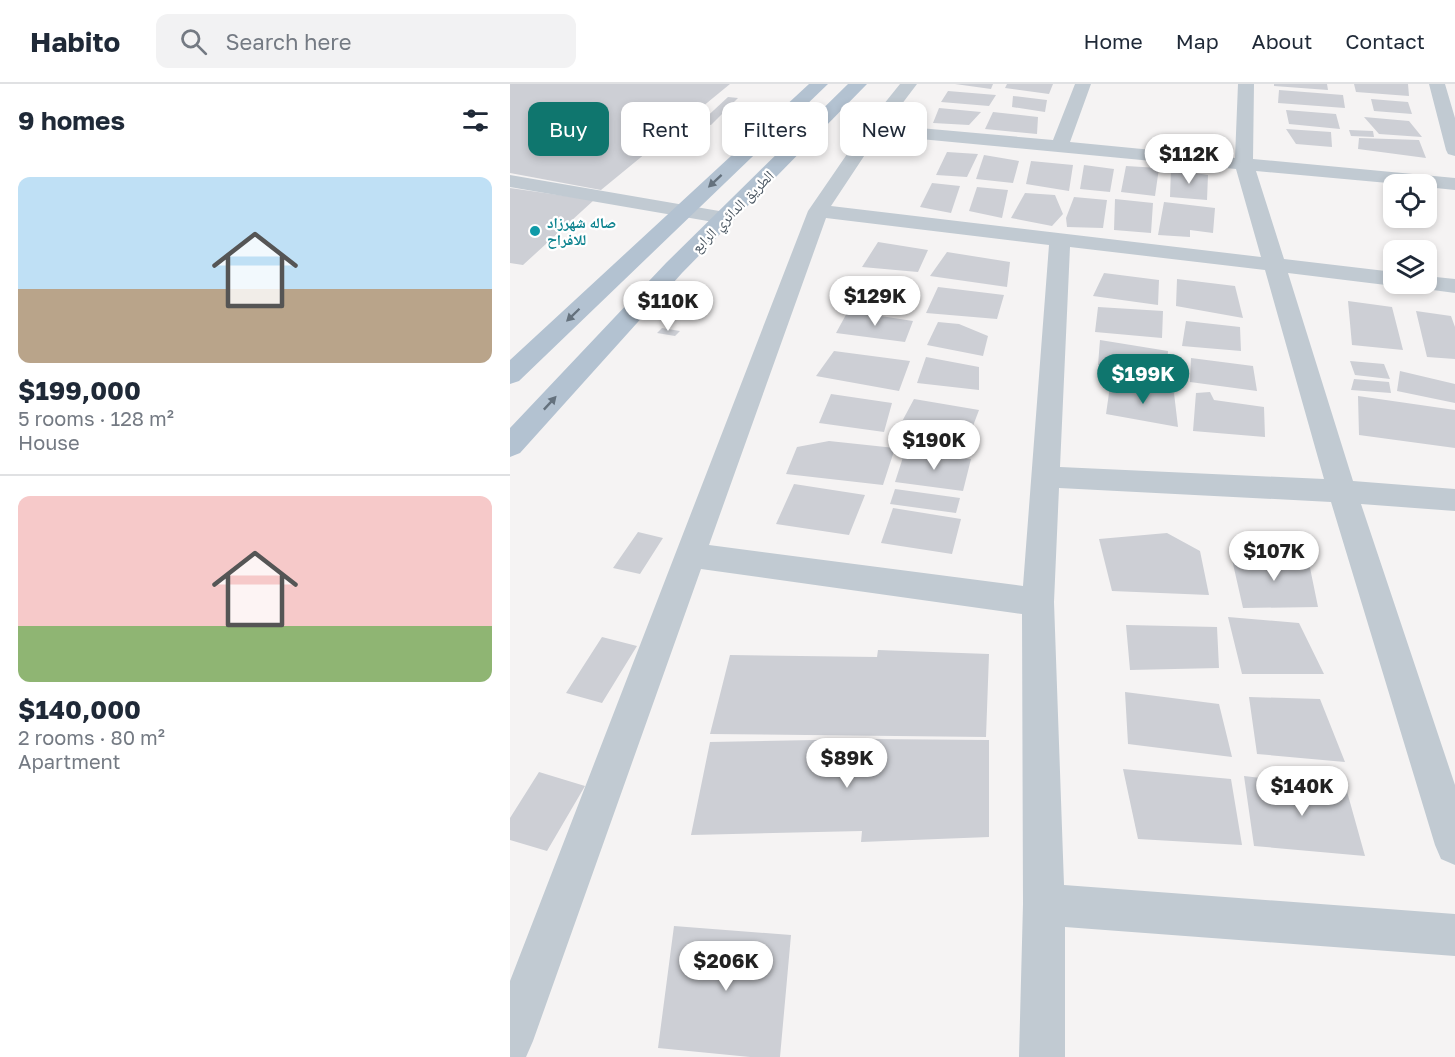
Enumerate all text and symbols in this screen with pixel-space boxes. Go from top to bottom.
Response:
search box [156,14,576,68]
text: Habito [30,25,120,58]
icon: search [177,25,210,58]
text: Search here [225,28,351,55]
text: Home [1083,28,1143,54]
text: Map [1176,28,1219,54]
text: About [1252,28,1312,54]
text: Contact [1345,28,1425,54]
chip: Buy [528,102,609,156]
chip: Rent [621,102,710,156]
chip: Filters [722,102,828,156]
chip: New [840,102,927,156]
icon: filters [459,104,492,137]
text: 9 homes [18,105,125,136]
pin: $112K [1147,134,1231,185]
text: $112K [1159,141,1219,165]
street label: الطريق الدائري الرابع [687,166,780,259]
one-way arrow [707,174,722,188]
map controls [1383,174,1437,294]
button: locate [1383,174,1437,228]
place label: صاله شهرزاد للافراح [547,213,616,249]
icon: home [201,216,309,324]
marker: صاله شهرزاد للافراح [528,224,542,238]
button: layers [1383,240,1437,294]
pin: $129K [833,276,917,327]
pin: $110K [626,281,710,332]
text: $129K [843,283,907,307]
text: $110K [637,288,699,312]
one-way arrow [566,307,580,321]
pin: $199K [1101,354,1185,405]
text: $199K [1111,361,1175,385]
text: $199,000 [18,375,141,406]
one-way arrow [543,396,556,411]
text: 5 rooms · 128 m² [18,406,174,430]
pin: $190K [892,420,976,471]
text: $190K [902,427,966,451]
text: House [18,430,80,454]
pin: $107K [1232,531,1316,582]
icon: home [201,535,309,643]
text: $107K [1243,538,1305,562]
text: $140,000 [18,694,141,725]
text: 2 rooms · 80 m² [18,725,165,749]
pin: $89K [811,738,883,789]
text: $89K [820,745,874,769]
text: Apartment [18,749,121,773]
pin: $140K [1260,766,1344,817]
text: $140K [1270,773,1334,797]
pin: $206K [684,941,768,992]
text: $206K [693,948,759,972]

